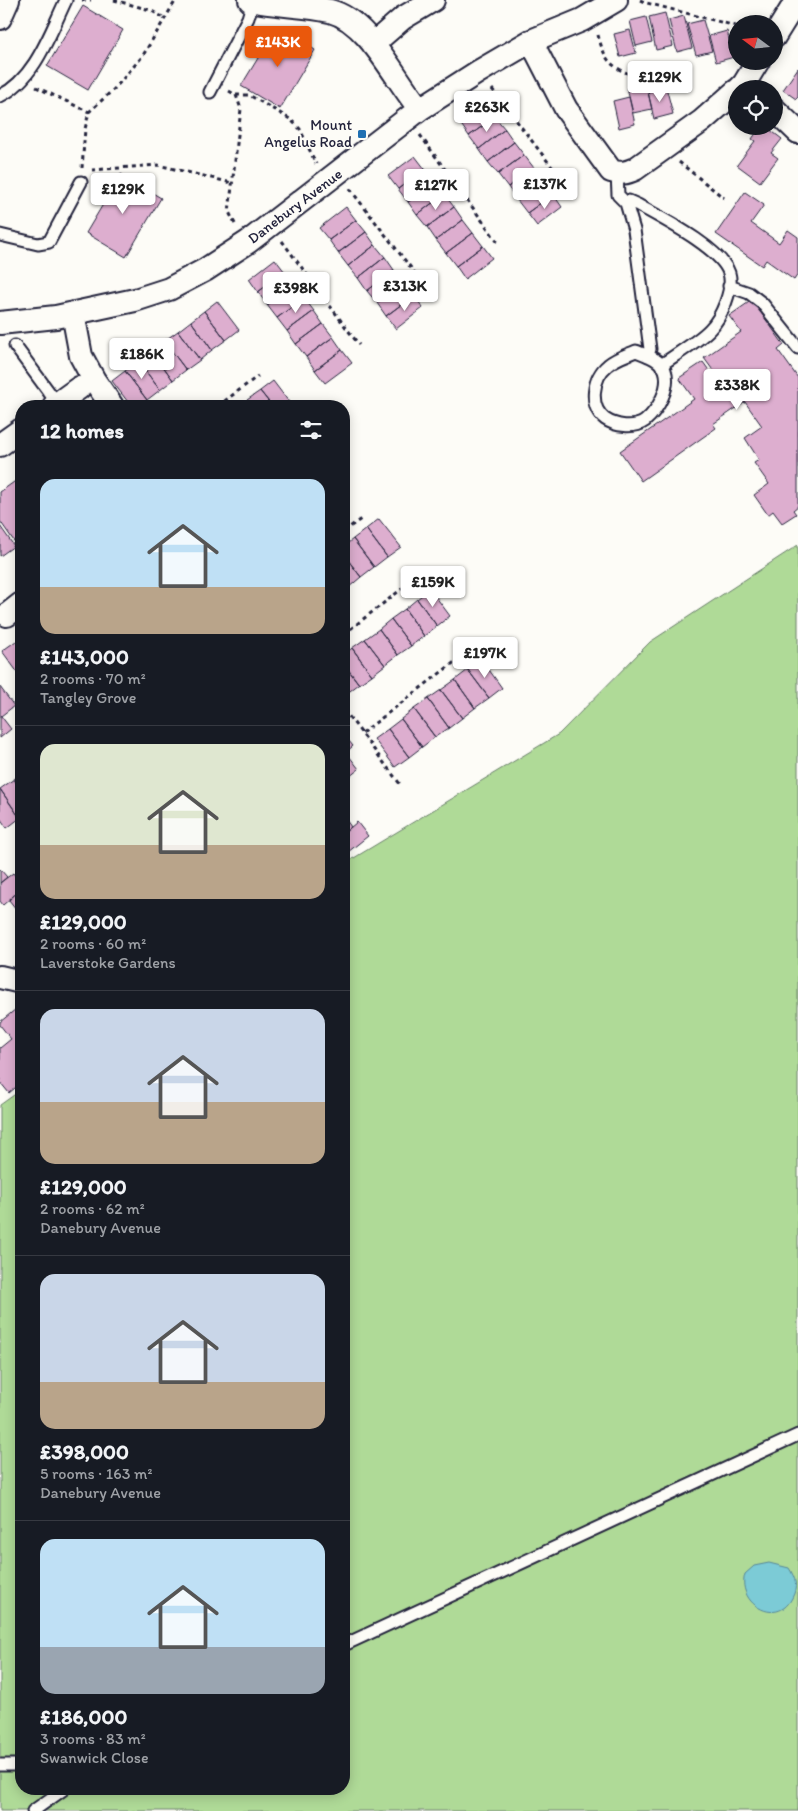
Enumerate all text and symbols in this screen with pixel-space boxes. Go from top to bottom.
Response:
north arrow [728,15,782,70]
map controls [728,15,783,135]
pin: £143K [243,26,313,68]
text: £143K [256,32,300,51]
pin: £129K [625,61,695,103]
text: £129K [639,67,682,86]
button: locate [728,80,783,135]
pin: £263K [452,90,522,133]
text: £263K [465,97,509,116]
place label: Mount Angelus Road [264,116,352,151]
marker: Mount Angelus Road [356,128,368,140]
street label: Danebury Avenue [244,165,346,247]
pin: £127K [401,168,471,211]
pin: £137K [510,168,580,210]
pin: £129K [88,172,158,215]
text: £137K [524,174,566,193]
text: £127K [415,175,457,194]
text: £129K [102,179,145,198]
pin: £313K [370,270,440,312]
pin: £398K [261,272,331,314]
text: £313K [383,276,427,295]
text: £398K [274,278,318,297]
pin: £186K [107,338,177,380]
text: £186K [120,344,164,363]
pin: £338K [702,368,772,411]
text: £338K [715,375,760,394]
icon: filters [297,416,325,444]
text: 12 homes [40,418,124,443]
icon: home [138,511,228,601]
pin: £159K [398,566,468,608]
text: £159K [412,572,454,591]
pin: £197K [450,636,520,679]
text: £197K [464,643,506,662]
text: £143,000 [40,644,129,669]
text: 2 rooms · 70 m² [40,669,146,688]
text: Tangley Grove [40,688,136,707]
icon: home [138,777,228,867]
text: £129,000 [40,909,127,934]
text: 2 rooms · 60 m² [40,934,146,953]
text: Laverstoke Gardens [40,953,176,972]
icon: home [138,1042,228,1132]
text: £129,000 [40,1174,127,1199]
text: 2 rooms · 62 m² [40,1199,145,1218]
text: Danebury Avenue [40,1218,161,1237]
icon: home [138,1307,228,1397]
text: £398,000 [40,1439,129,1464]
text: 5 rooms · 163 m² [40,1464,152,1483]
text: Danebury Avenue [40,1483,161,1502]
icon: home [138,1572,228,1662]
text: £186,000 [40,1704,127,1729]
text: 3 rooms · 83 m² [40,1729,146,1748]
text: Swanwick Close [40,1748,149,1767]

